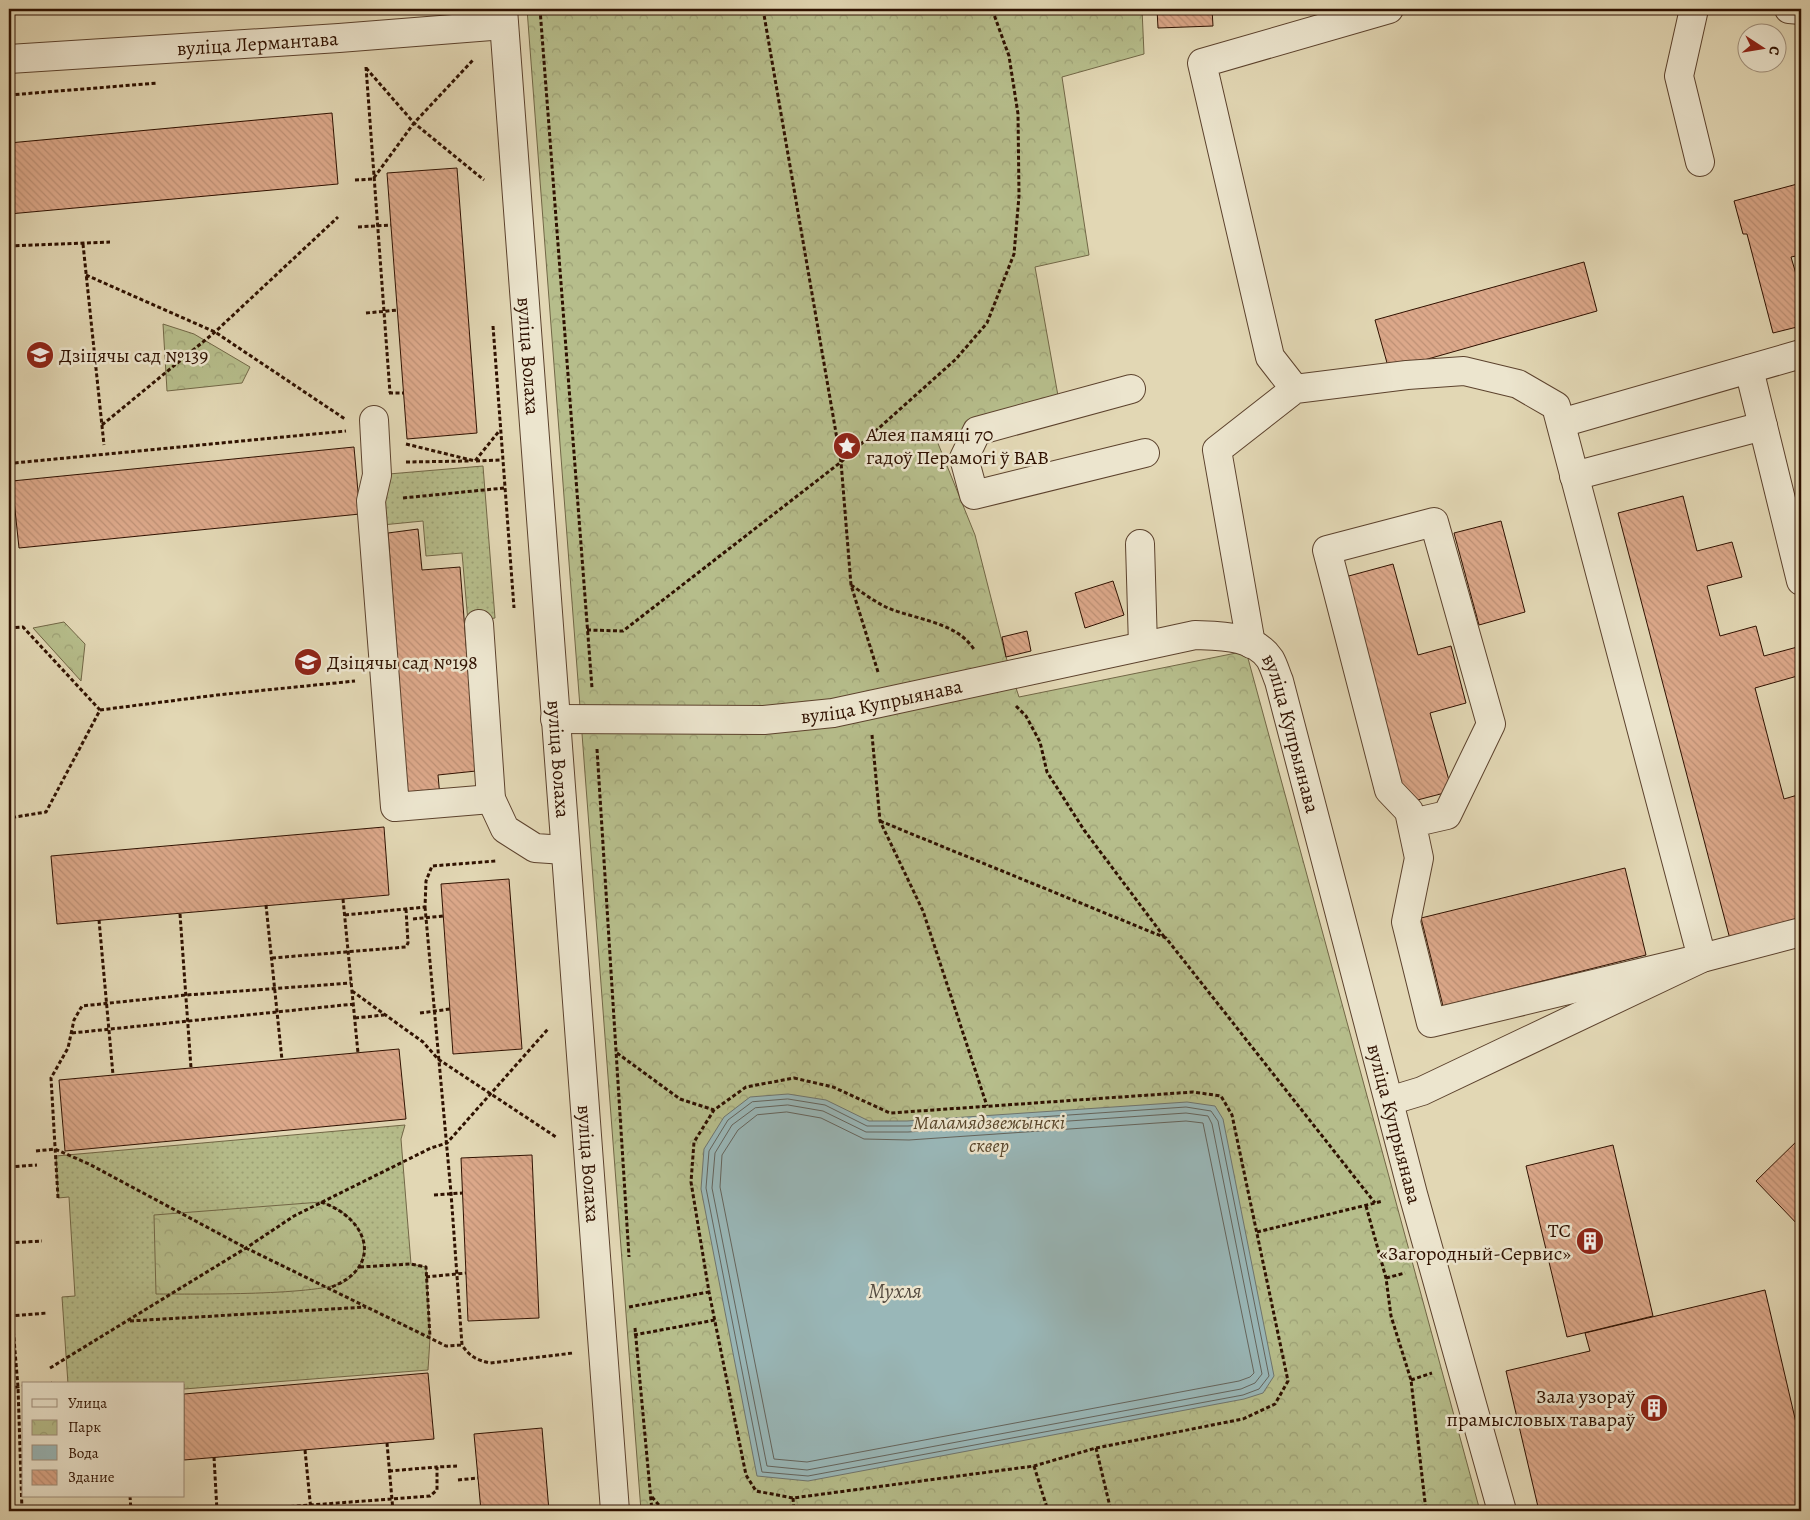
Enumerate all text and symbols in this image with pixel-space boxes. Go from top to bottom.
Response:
north arrow [1738,22,1788,72]
street label: вуліца Лермантава [176,25,340,62]
text: С [1764,44,1784,57]
street label: вуліца Волаха [511,296,546,417]
school or university icon: Дзіцячы сад №139 [25,340,55,370]
place label: Дзіцячы сад №139 [59,342,208,369]
place label: Алея памяці 70 гадоў Перамогі ў ВАВ [865,421,1049,471]
place icon: Алея памяці 70 гадоў Перамогі ў ВАВ [832,431,862,461]
school or university icon: Дзіцячы сад №198 [293,647,323,677]
street label: вуліца Купрыянава [1255,648,1326,817]
place label: Дзіцячы сад №198 [327,649,478,676]
street label: вуліца Купрыянава [799,672,966,730]
street label: вуліца Волаха [541,699,576,820]
street label: вуліца Купрыянава [1360,1041,1428,1208]
street label: вуліца Волаха [571,1104,607,1225]
park label: Маламядзвежынскі сквер [913,1109,1065,1159]
place label: ТС «Загородный-Сервис» [1379,1217,1571,1267]
building icon: ТС «Загородный-Сервис» [1575,1226,1605,1256]
water label: Мухля [868,1277,922,1305]
legend [22,1382,185,1498]
place label: Зала узораў прамысловых тавараў [1447,1383,1636,1433]
text: Улица [68,1393,107,1413]
building icon: Зала узораў прамысловых тавараў [1639,1393,1669,1423]
text: Парк [68,1417,101,1437]
text: Вода [68,1443,99,1463]
text: Здание [68,1467,115,1487]

